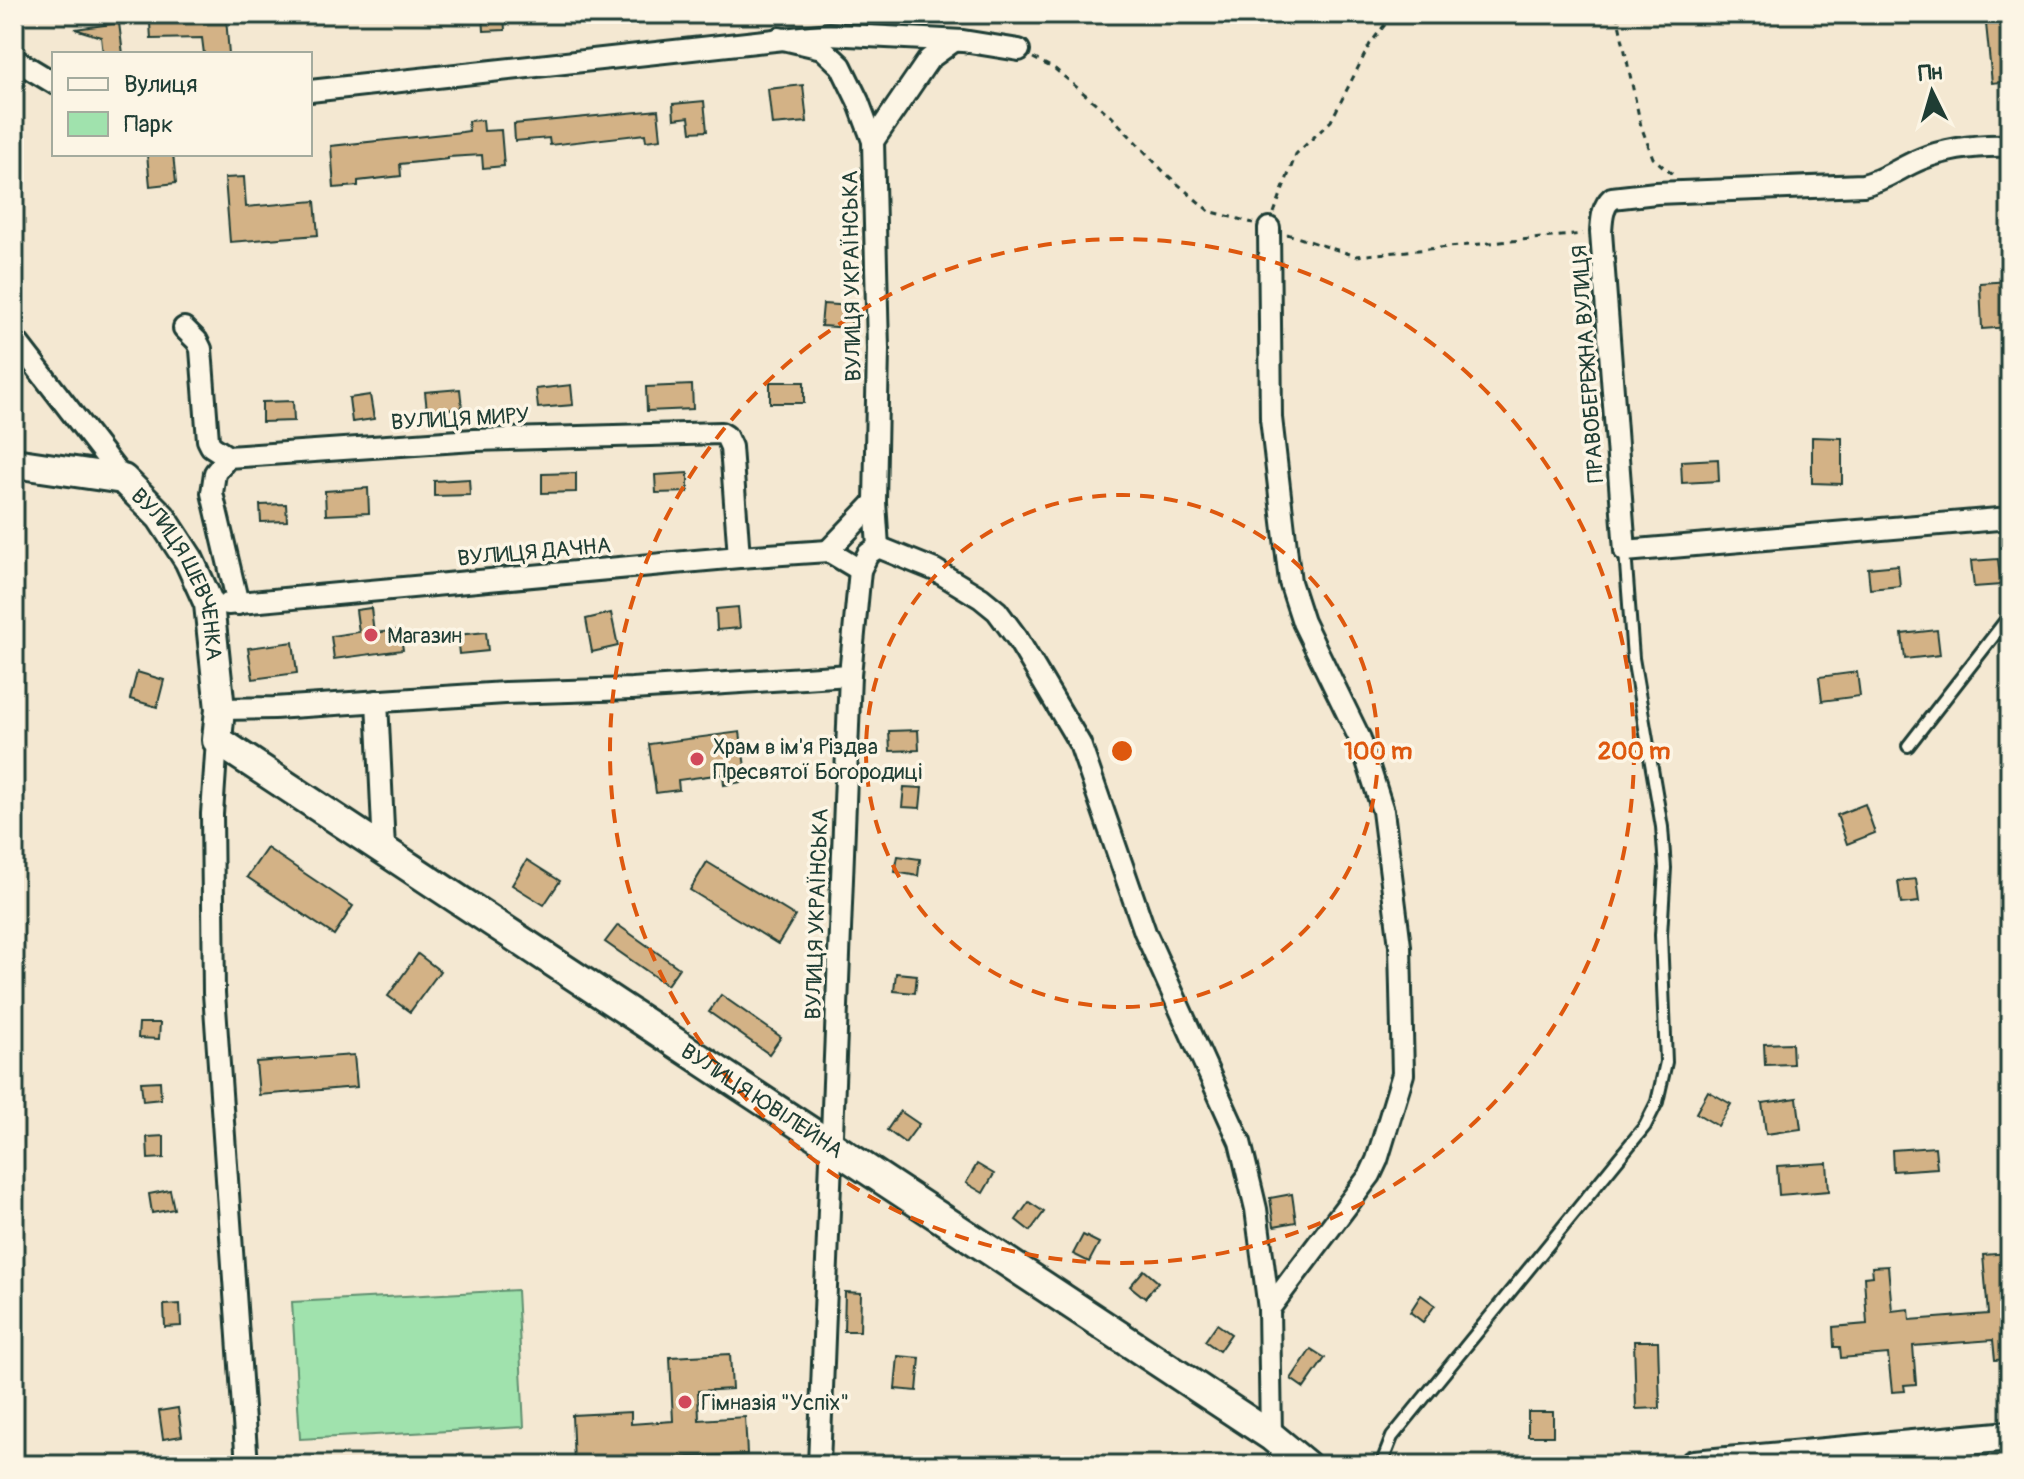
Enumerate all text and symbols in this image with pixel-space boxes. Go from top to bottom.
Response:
legend [52,52,312,156]
north arrow [1892,52,1972,132]
text: Пн [1917,58,1944,88]
text: Вулиця [124,70,197,99]
text: Парк [124,110,173,139]
street label: ВУЛИЦЯ УКРАЇНСЬКА [836,170,868,382]
street label: ПРАВОБЕРЕЖНА ВУЛИЦЯ [1566,244,1610,484]
street label: ВУЛИЦЯ МИРУ [390,401,530,437]
street label: ВУЛИЦЯ ШЕВЧЕНКА [125,482,228,662]
street label: ВУЛИЦЯ ДАЧНА [456,531,612,573]
place label: Магазин [387,622,462,650]
marker: Магазин [362,626,380,644]
place label: Храм в ім'я Різдва Пресвятої Богородиці [713,733,922,786]
centre of rings [1108,737,1136,765]
text: 100 m [1344,737,1412,766]
text: 200 m [1598,737,1670,766]
marker: Храм в ім'я Різдва Пресвятої Богородиці [688,750,706,768]
street label: ВУЛИЦЯ УКРАЇНСЬКА [799,808,835,1020]
street label: ВУЛИЦЯ ЮВІЛЕЙНА [675,1037,849,1165]
place label: Гімназія "Успіх" [701,1389,849,1417]
marker: Гімназія "Успіх" [676,1393,694,1411]

